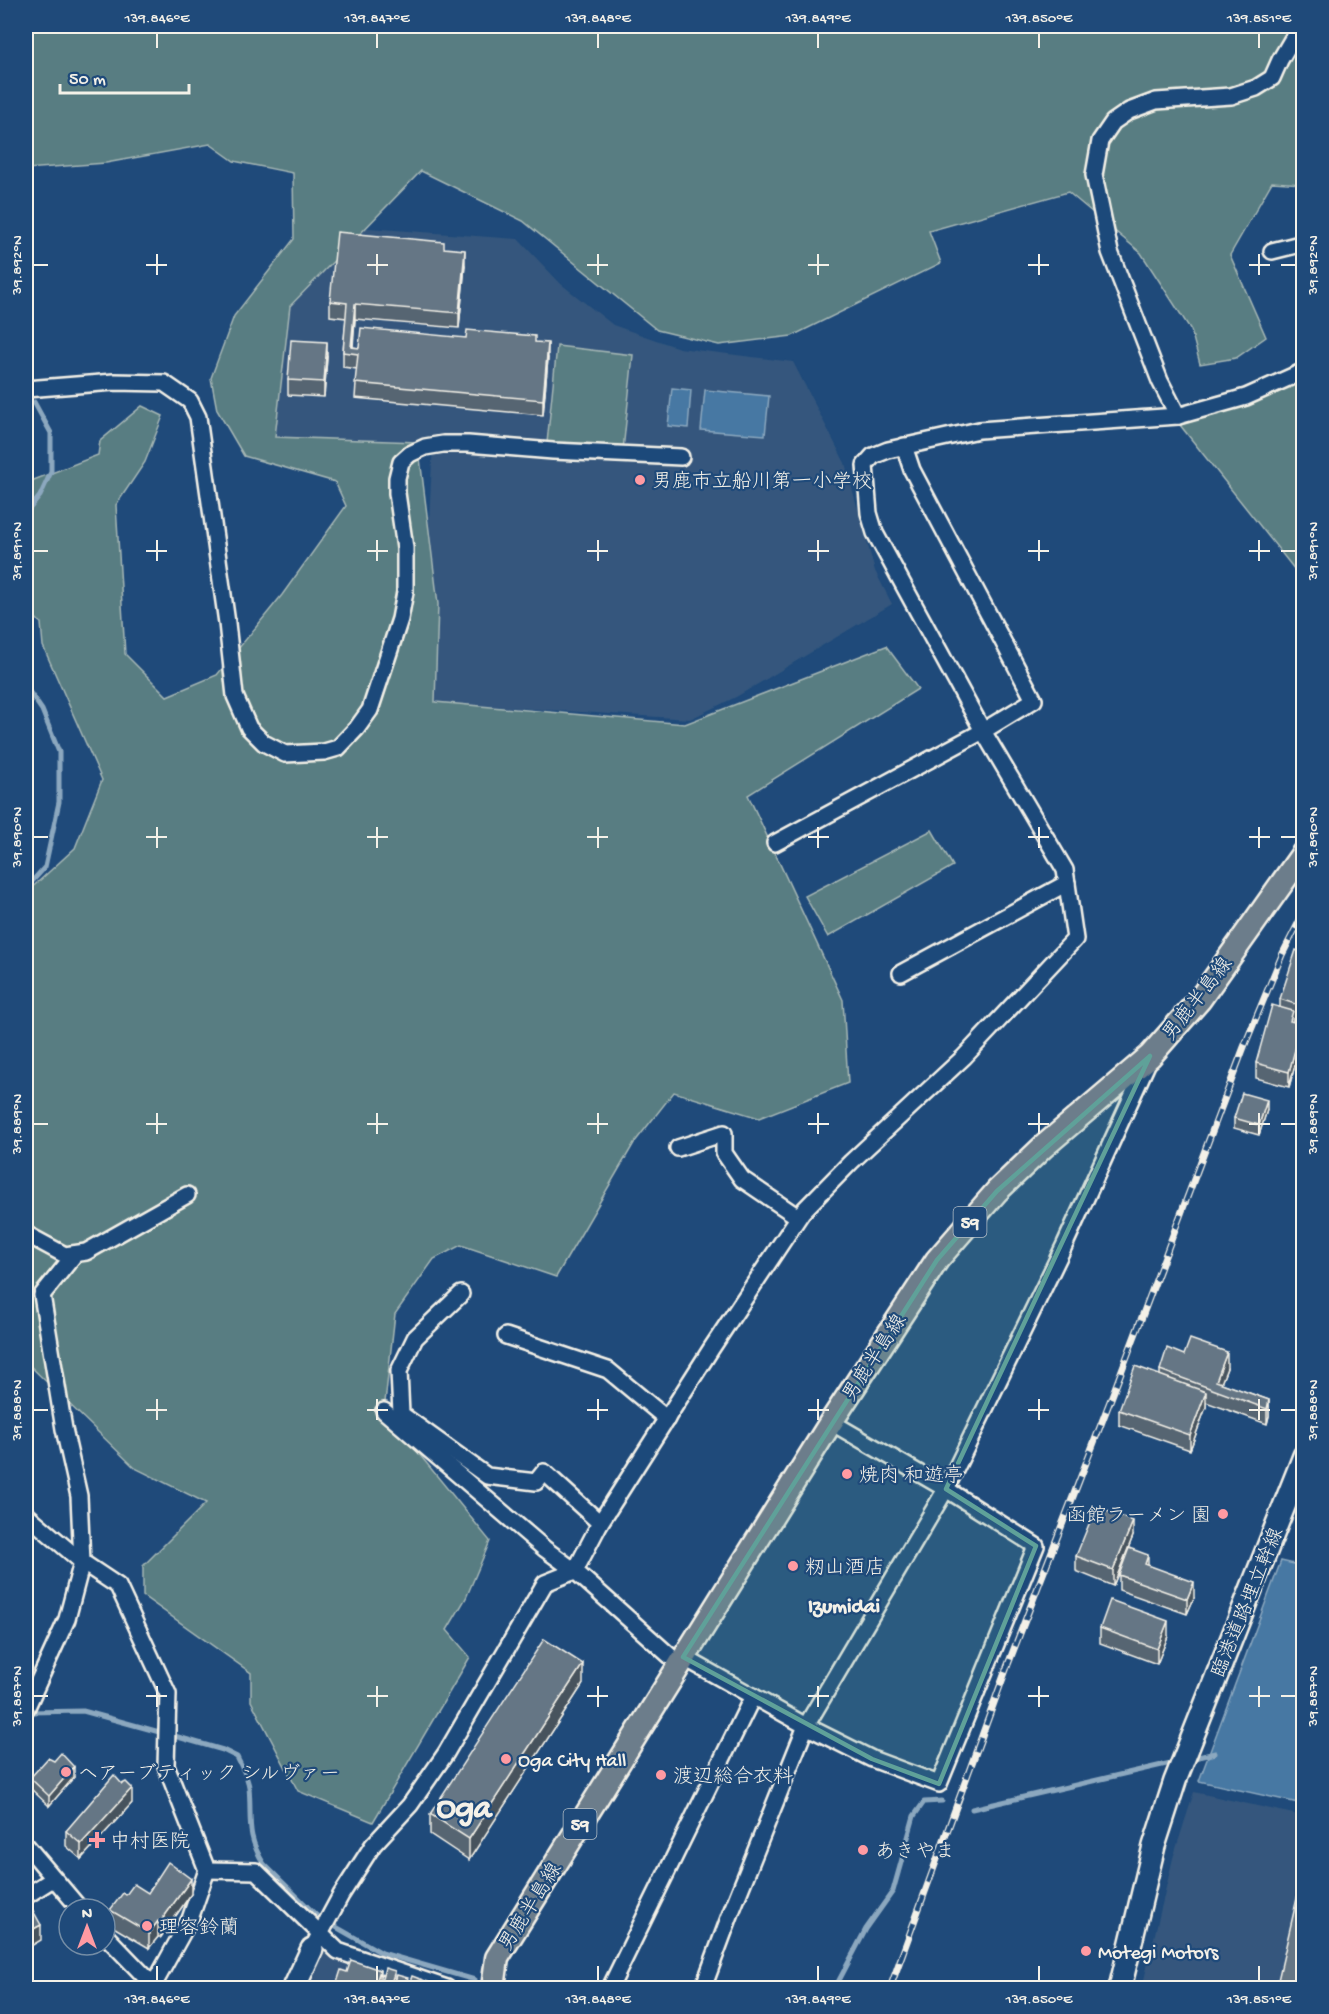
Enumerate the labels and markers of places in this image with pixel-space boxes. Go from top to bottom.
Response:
place label: 男鹿市立船川第一小学校 [652,470,872,495]
marker: 男鹿市立船川第一小学校 [633,473,647,487]
place label: 焼肉 和遊亭 [859,1464,964,1489]
marker: 焼肉 和遊亭 [840,1467,854,1481]
place label: 函館ラーメン 園 [1066,1505,1211,1529]
marker: 函館ラーメン 園 [1216,1507,1230,1521]
place label: 籾山酒店 [805,1556,885,1581]
marker: 籾山酒店 [786,1559,800,1573]
place label: Oga City Hall [518,1751,627,1774]
marker: Oga City Hall [499,1752,513,1766]
place label: ヘアーブティック シルヴァー [78,1763,340,1787]
marker: ヘアーブティック シルヴァー [59,1765,73,1779]
place label: 渡辺総合衣料 [673,1765,793,1790]
marker: 渡辺総合衣料 [654,1768,668,1782]
place label: 中村医院 [110,1830,190,1855]
marker: 中村医院 [88,1831,106,1849]
place label: あきやま [875,1841,955,1865]
marker: あきやま [856,1843,870,1857]
place label: 理容鈴蘭 [159,1916,239,1941]
marker: 理容鈴蘭 [140,1919,154,1933]
place label: Motegi Motors [1098,1943,1219,1966]
marker: Motegi Motors [1079,1944,1093,1958]

